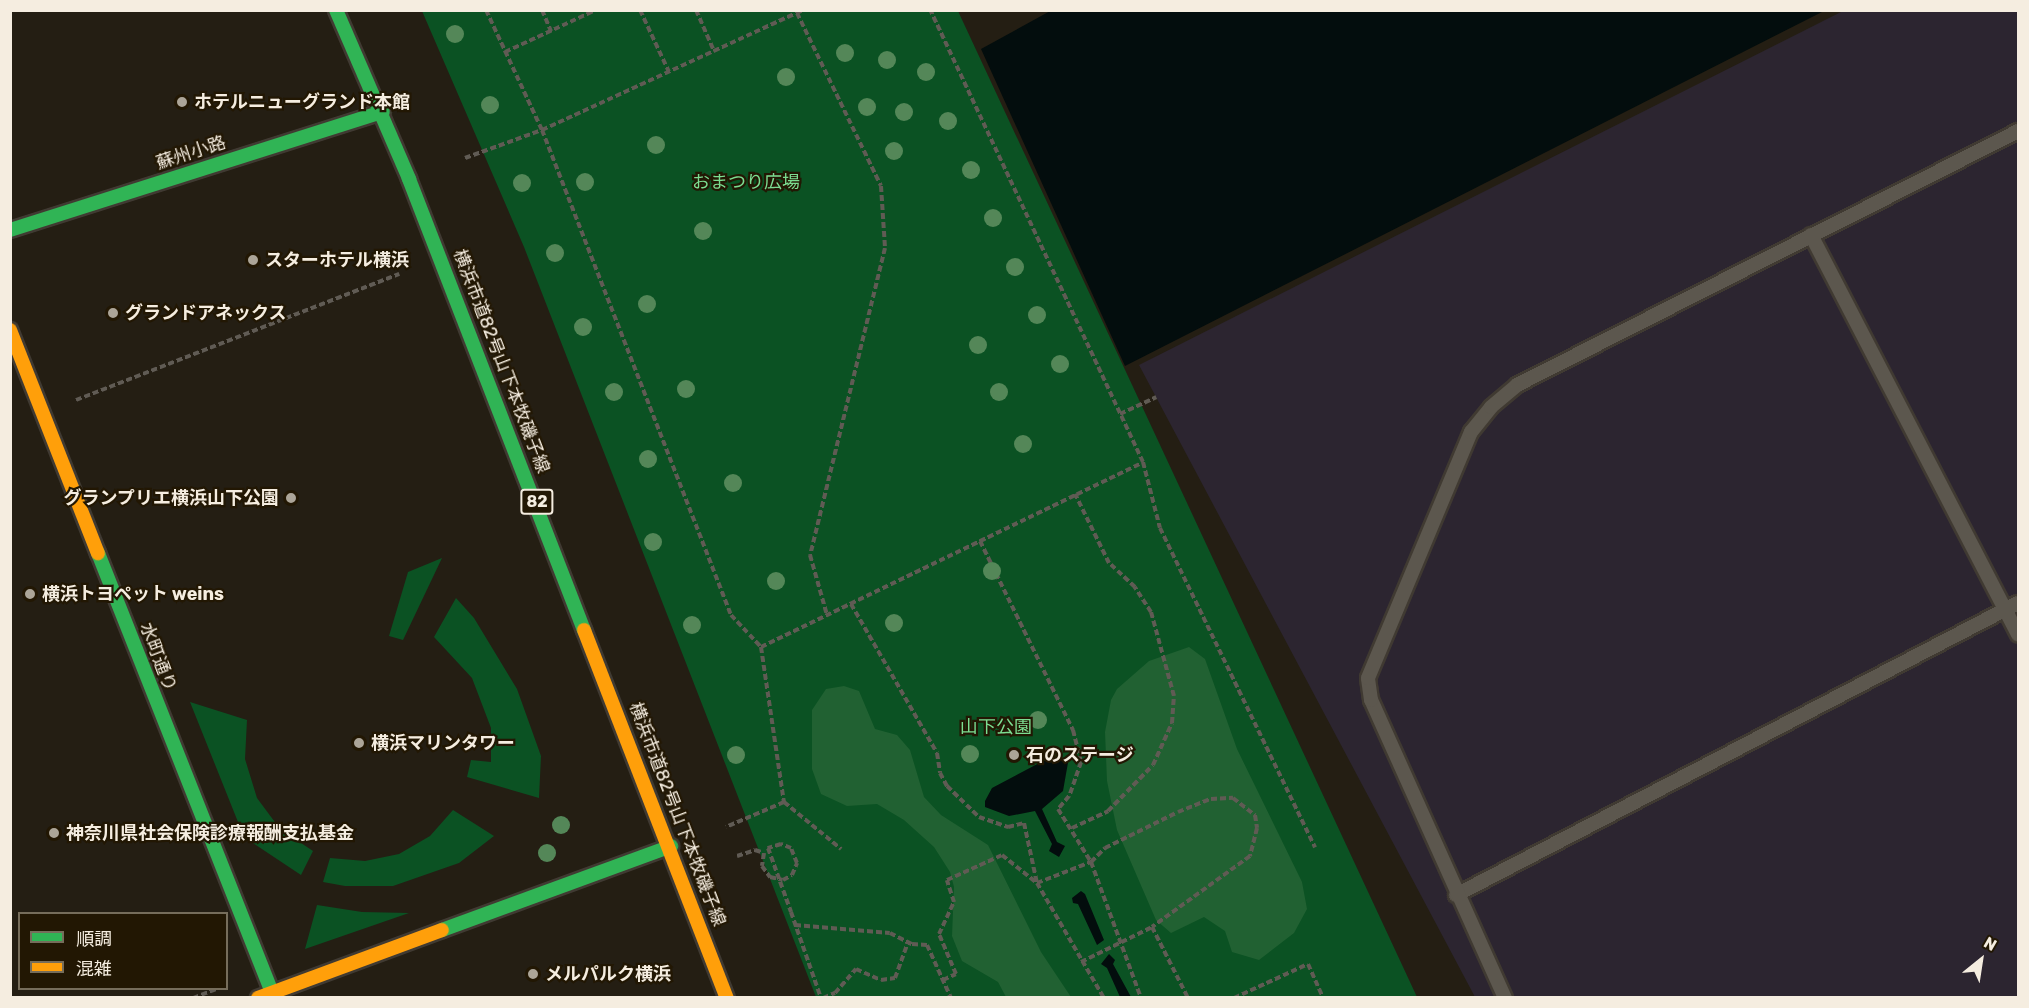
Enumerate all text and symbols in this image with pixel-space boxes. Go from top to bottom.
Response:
place label: ホテルニューグランド本館 [194,91,410,113]
marker: ホテルニューグランド本館 [175,95,189,109]
street label: 蘇州小路 [153,132,229,174]
park label: おまつり広場 [692,171,800,193]
street label: 横浜市道82号山下本牧磯子線 [448,246,554,476]
place label: スターホテル横浜 [265,249,409,271]
marker: スターホテル横浜 [246,253,260,267]
place label: グランドアネックス [125,302,287,324]
marker: グランドアネックス [106,306,120,320]
place label: グランプリエ横浜山下公園 [63,487,279,509]
road number: 82 [519,489,555,515]
marker: グランプリエ横浜山下公園 [284,491,298,505]
place label: 横浜トヨペット weins [42,583,224,605]
marker: 横浜トヨペット weins [23,587,37,601]
street label: 水町通り [135,620,181,694]
street label: 横浜市道82号山下本牧磯子線 [624,699,730,929]
park label: 山下公園 [960,716,1032,738]
place label: 横浜マリンタワー [371,732,515,754]
marker: 横浜マリンタワー [352,736,366,750]
place label: 石のステージ [1026,744,1134,766]
marker: 石のステージ [1007,748,1021,762]
place label: 神奈川県社会保険診療報酬支払基金 [66,822,354,844]
marker: 神奈川県社会保険診療報酬支払基金 [47,826,61,840]
legend [18,912,228,990]
text: 順調 [76,928,112,950]
north arrow [1951,930,2011,990]
text: N [1981,933,2000,955]
text: 混雑 [76,958,112,980]
place label: メルパルク横浜 [545,963,671,985]
marker: メルパルク横浜 [526,967,540,981]

